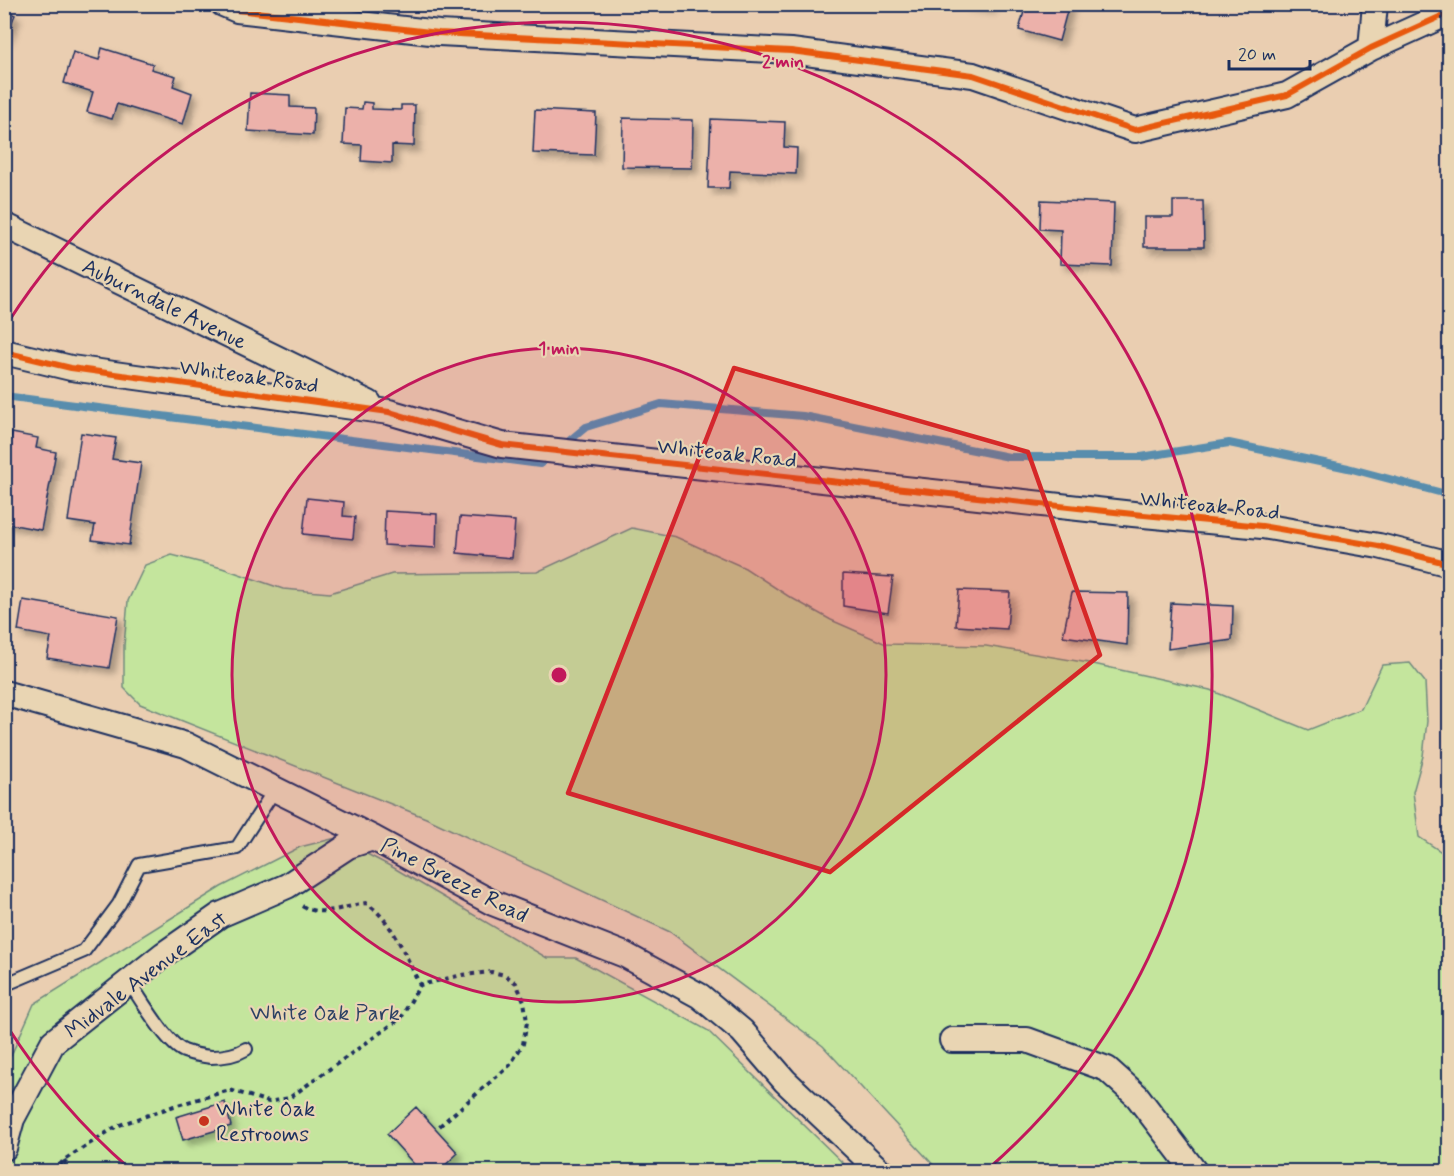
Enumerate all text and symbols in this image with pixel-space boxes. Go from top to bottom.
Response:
scale bar [1229,33,1310,71]
text: 20 m [1238,43,1276,67]
text: 2 min [762,50,804,74]
street label: Auburndale Avenue [77,253,251,357]
text: 1 min [538,337,580,361]
street label: Whiteoak Road [177,353,320,401]
street label: Whiteoak Road [656,433,798,475]
street label: Whiteoak Road [1139,485,1281,527]
centre of rings [549,665,569,685]
street label: Pine Breeze Road [376,832,533,930]
street label: Midvale Avenue East [60,905,233,1046]
park label: White Oak Park [250,1000,400,1028]
place label: White Oak Restrooms [216,1096,315,1149]
marker: White Oak Restrooms [197,1114,211,1128]

